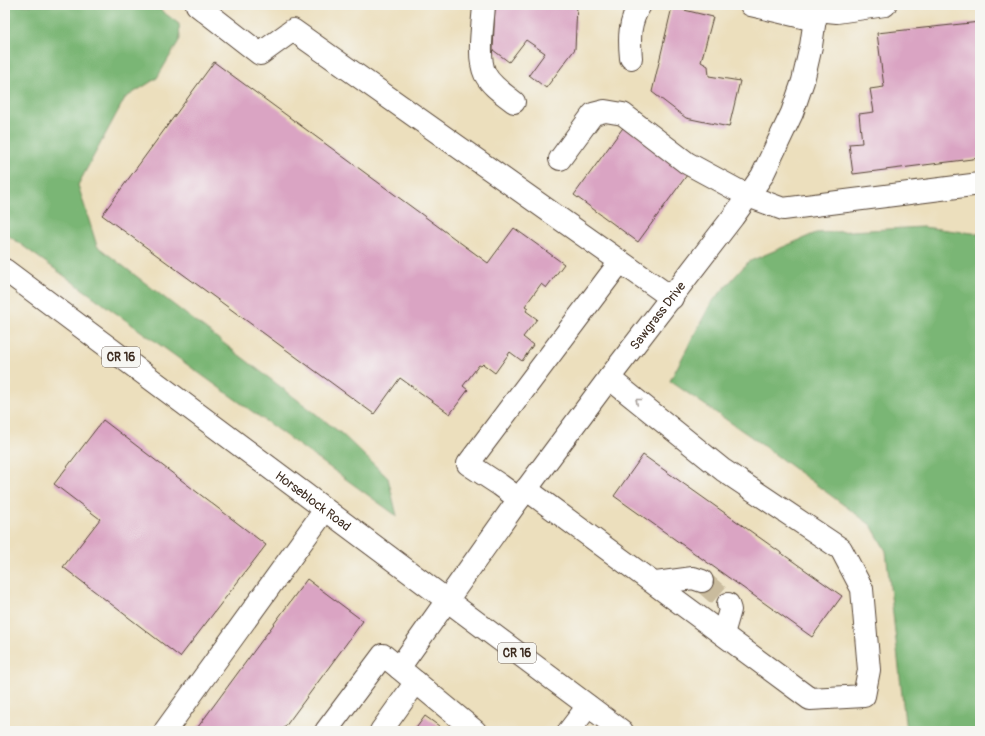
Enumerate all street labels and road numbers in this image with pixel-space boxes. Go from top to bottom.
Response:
street label: Sawgrass Drive [627,278,690,353]
road number: CR 16 [102,347,140,367]
street label: Horseblock Road [272,468,354,535]
road number: CR 16 [498,643,536,663]

